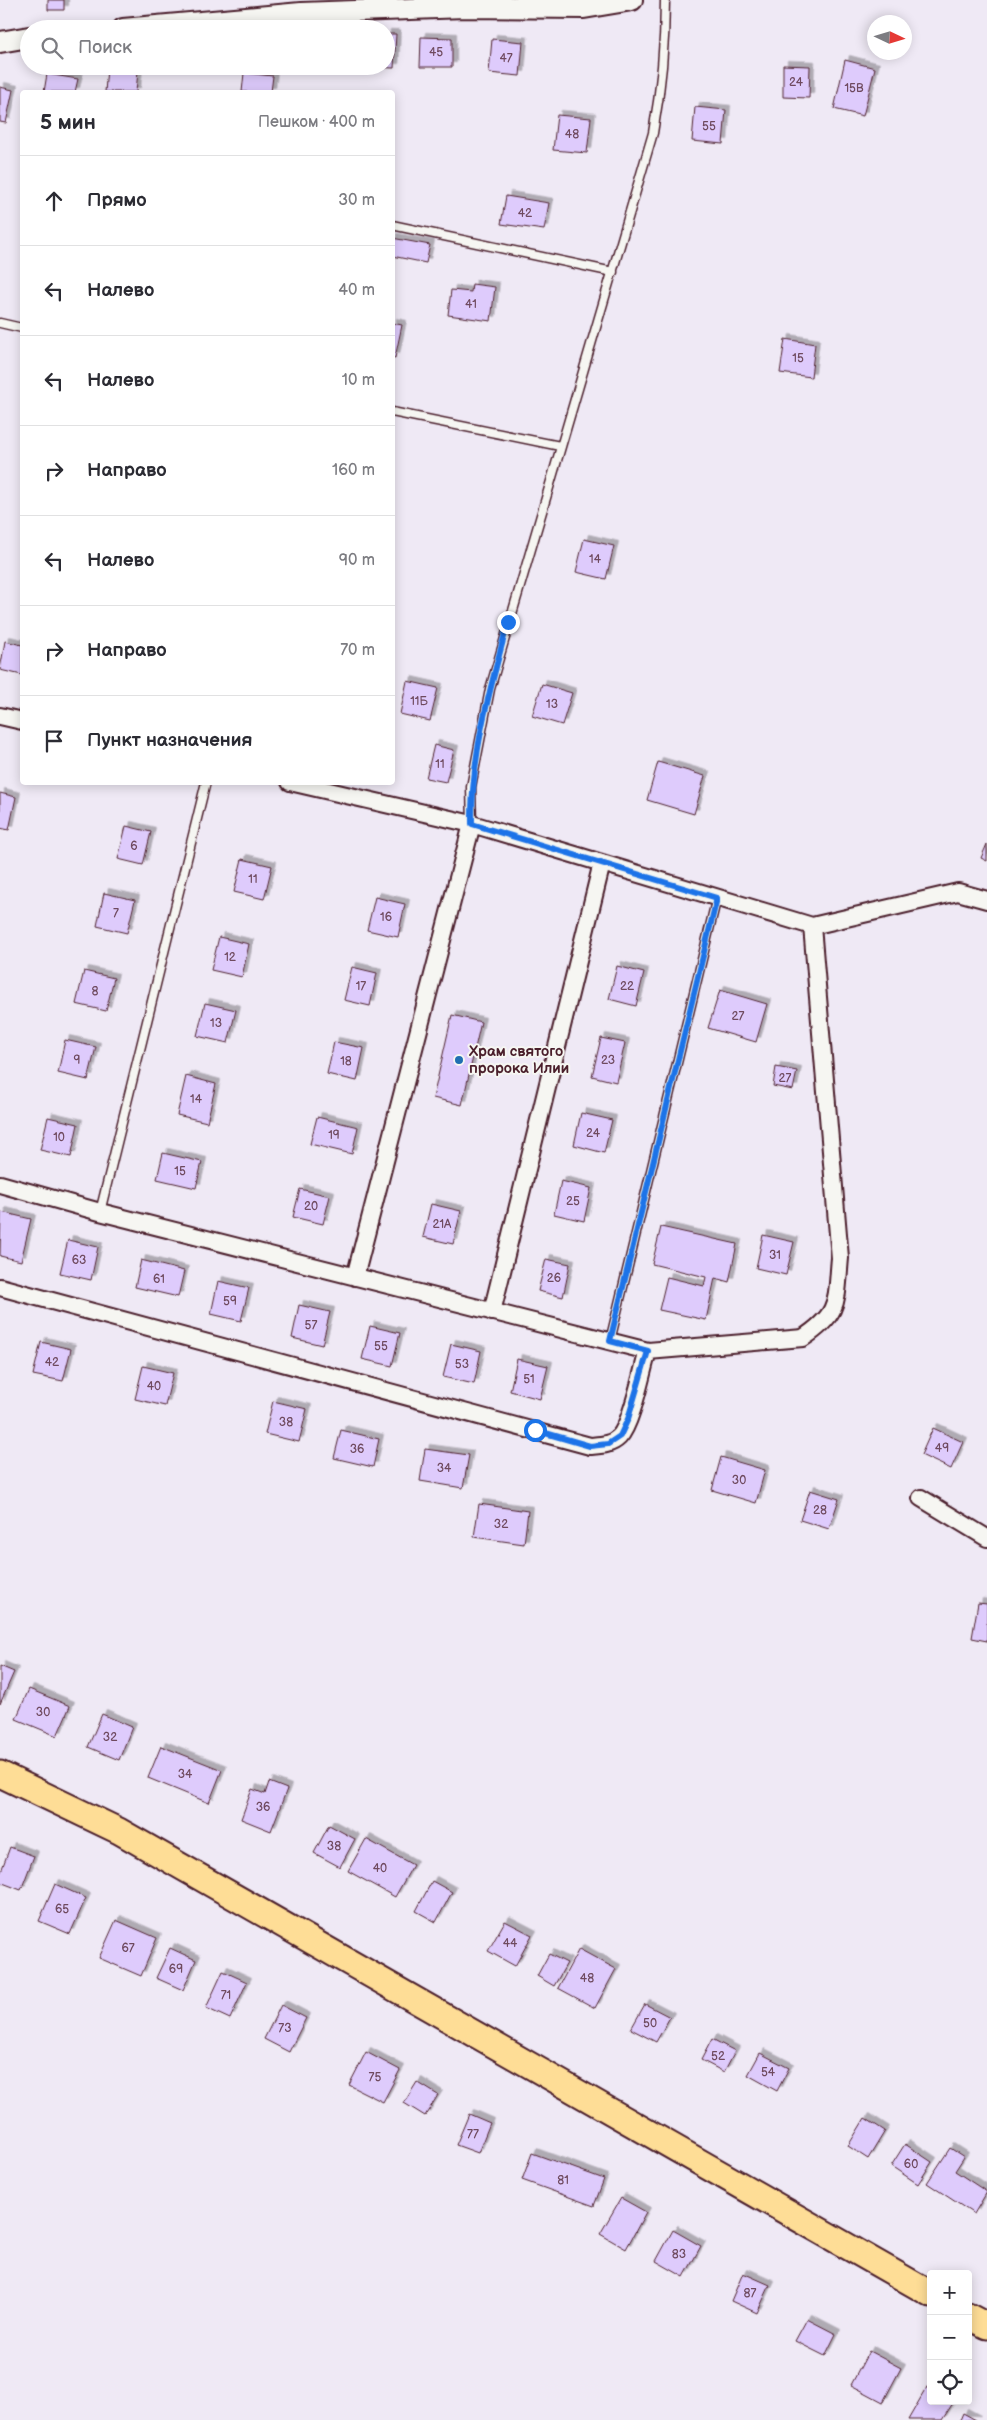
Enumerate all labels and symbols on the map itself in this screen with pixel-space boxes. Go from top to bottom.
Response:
north arrow [867,15,912,60]
house number: 45 [429,45,443,60]
house number: 47 [499,51,513,66]
house number: 24 [789,75,804,90]
house number: 15В [844,81,864,96]
house number: 55 [702,119,716,134]
house number: 48 [565,127,579,142]
house number: 42 [518,206,532,221]
house number: 41 [465,297,477,312]
house number: 15 [792,351,804,366]
house number: 14 [589,552,602,567]
route end [497,611,520,634]
house number: 11Б [410,694,428,709]
house number: 13 [546,697,558,712]
house number: 11 [435,757,445,772]
house number: 6 [130,839,138,854]
house number: 11 [248,872,258,887]
house number: 7 [113,906,119,921]
house number: 16 [380,910,392,925]
house number: 12 [224,950,236,965]
house number: 17 [356,979,366,994]
house number: 22 [620,979,634,994]
house number: 8 [92,984,99,999]
house number: 27 [732,1009,745,1024]
house number: 13 [210,1016,222,1031]
place label: Храм святого пророка Илии [468,1042,569,1078]
house number: 9 [74,1053,81,1068]
house number: 23 [601,1053,615,1068]
house number: 18 [340,1054,352,1069]
marker: Храм святого пророка Илии [453,1054,465,1066]
house number: 27 [779,1071,792,1086]
house number: 14 [190,1092,203,1107]
house number: 24 [586,1126,601,1141]
house number: 19 [328,1128,340,1143]
house number: 10 [53,1130,65,1145]
house number: 15 [174,1164,186,1179]
house number: 25 [566,1194,580,1209]
house number: 20 [304,1199,318,1214]
house number: 21А [433,1217,452,1232]
house number: 31 [769,1248,781,1263]
house number: 63 [72,1253,86,1268]
house number: 26 [547,1271,561,1286]
house number: 61 [153,1272,165,1287]
house number: 59 [223,1294,237,1309]
house number: 57 [305,1318,317,1333]
house number: 55 [374,1339,388,1354]
house number: 42 [45,1355,59,1370]
house number: 53 [455,1357,469,1372]
house number: 51 [523,1372,535,1387]
house number: 40 [147,1379,161,1394]
house number: 38 [279,1415,293,1430]
route start [524,1419,547,1442]
house number: 49 [935,1441,949,1456]
house number: 36 [350,1442,364,1457]
house number: 34 [437,1461,452,1476]
house number: 30 [732,1473,746,1488]
house number: 28 [813,1503,827,1518]
house number: 32 [494,1517,508,1532]
house number: 30 [36,1705,50,1720]
house number: 32 [103,1730,117,1745]
house number: 34 [178,1767,193,1782]
house number: 36 [256,1800,270,1815]
house number: 38 [327,1839,341,1854]
house number: 40 [373,1861,387,1876]
house number: 65 [55,1902,69,1917]
house number: 44 [503,1936,518,1951]
house number: 67 [121,1941,135,1956]
house number: 69 [169,1962,183,1977]
house number: 48 [580,1971,594,1986]
house number: 71 [221,1988,231,2003]
house number: 50 [643,2016,657,2031]
house number: 73 [278,2021,292,2036]
house number: 52 [711,2049,725,2064]
house number: 54 [761,2065,776,2080]
house number: 75 [369,2070,382,2085]
house number: 77 [467,2127,479,2142]
house number: 60 [904,2157,918,2172]
house number: 81 [557,2173,569,2188]
house number: 83 [672,2247,686,2262]
house number: 87 [744,2286,757,2301]

